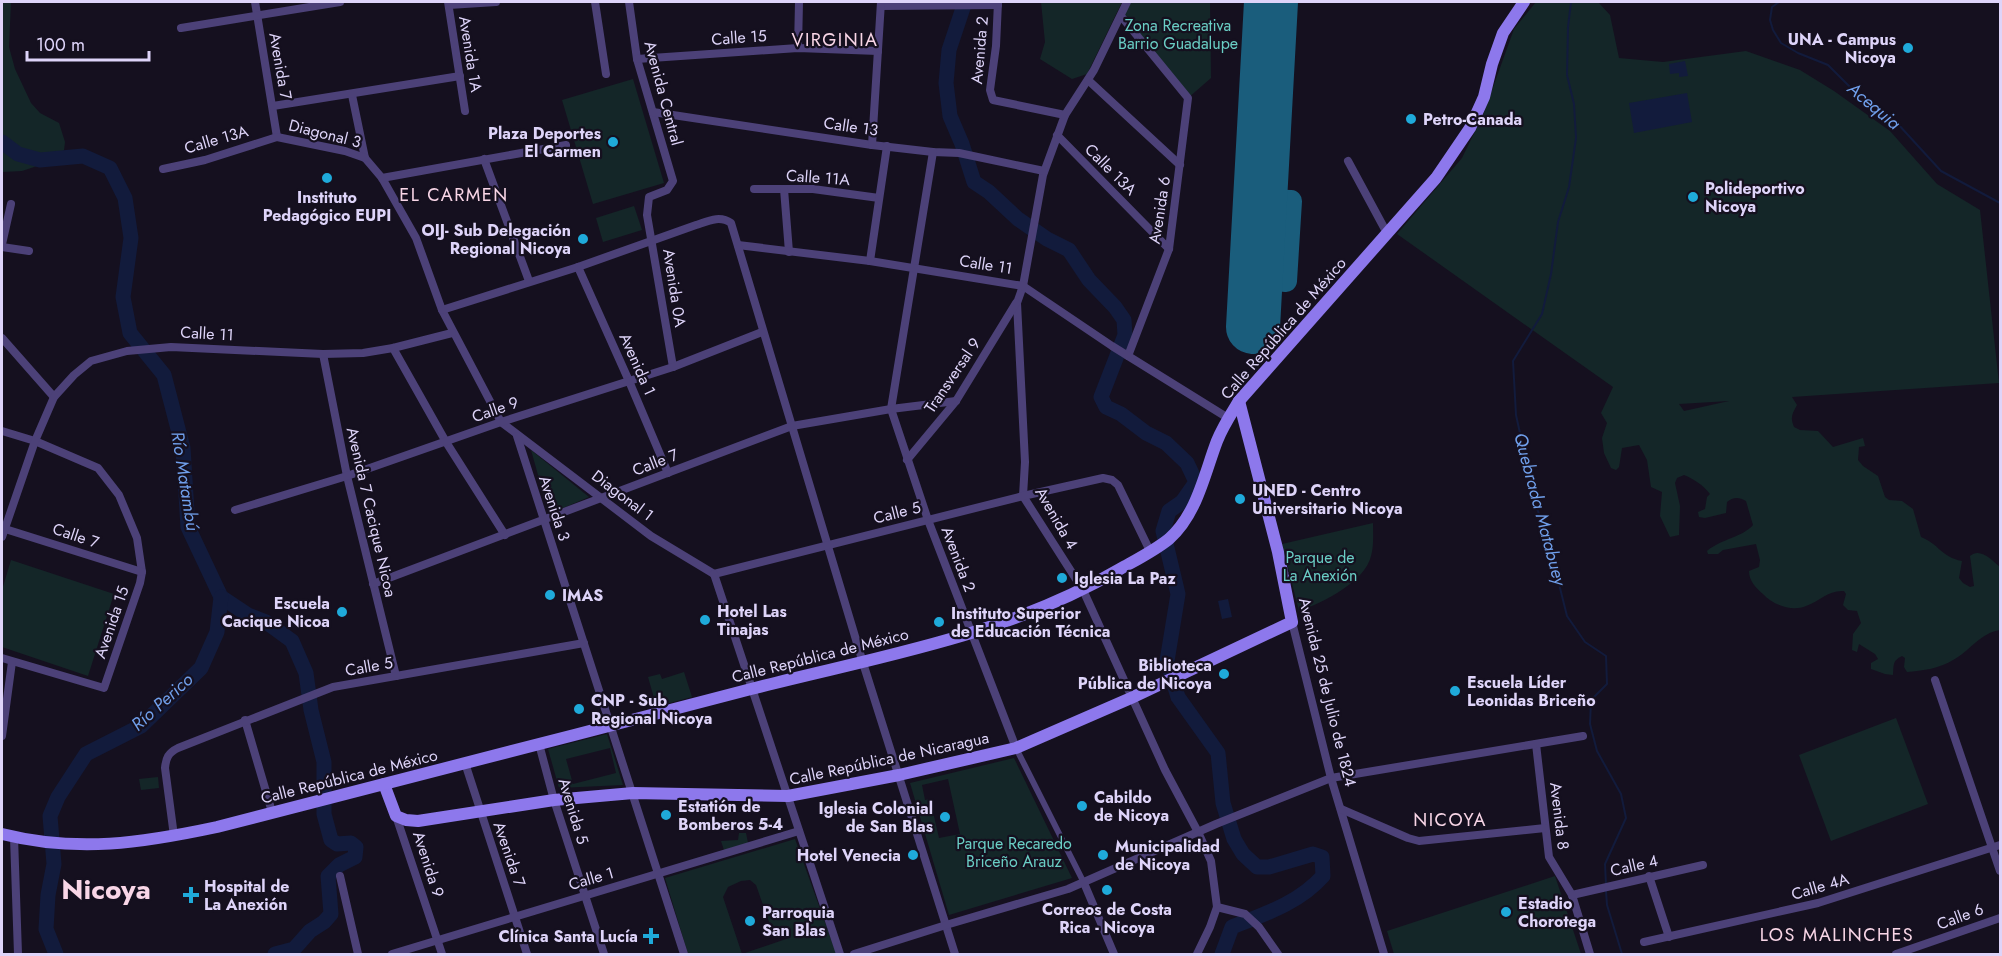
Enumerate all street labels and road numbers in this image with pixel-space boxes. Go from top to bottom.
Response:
street label: Avenida 1A [453,14,488,94]
street label: Avenida 2 [965,15,994,85]
street label: Calle 15 [711,24,767,51]
street label: Avenida 7 [263,31,298,102]
street label: Avenida Central [639,38,689,148]
street label: Calle 13 [822,111,880,142]
street label: Diagonal 3 [286,113,364,154]
street label: Calle 13A [182,119,251,160]
street label: Calle 13A [1079,138,1142,201]
street label: Calle 11A [785,164,851,191]
street label: Avenida 6 [1143,175,1176,246]
street label: Avenida 0A [657,247,692,329]
street label: Calle 11 [958,249,1014,280]
street label: Calle República de México [1215,252,1352,404]
street label: Calle 11 [180,321,234,346]
street label: Avenida 1 [614,329,662,399]
street label: Transversal 9 [919,333,986,418]
street label: Calle 9 [469,391,522,428]
street label: Avenida 7 Cacique Nicoa [341,425,402,599]
street label: Calle 7 [629,443,682,482]
street label: Diagonal 1 [587,464,659,526]
street label: Avenida 3 [533,472,576,544]
street label: Avenida 4 [1030,483,1084,554]
street label: Calle 5 [871,496,923,529]
street label: Calle 7 [50,517,103,554]
street label: Avenida 2 [936,523,981,595]
street label: Avenida 15 [88,583,135,661]
street label: Avenida 25 de Julio de 1824 [1293,595,1362,789]
street label: Calle República de México [729,622,911,689]
street label: Calle 5 [343,651,395,682]
street label: Calle República de Nicaragua [787,726,991,791]
street label: Calle República de México [258,743,440,810]
street label: Avenida 5 [553,775,594,847]
street label: Avenida 8 [1544,781,1575,851]
street label: Avenida 7 [488,819,532,890]
street label: Avenida 9 [407,828,450,900]
street label: Calle 4 [1608,849,1660,882]
street label: Calle 1 [566,861,617,896]
street label: Calle 4A [1789,867,1852,906]
street label: Calle 6 [1934,897,1987,936]

